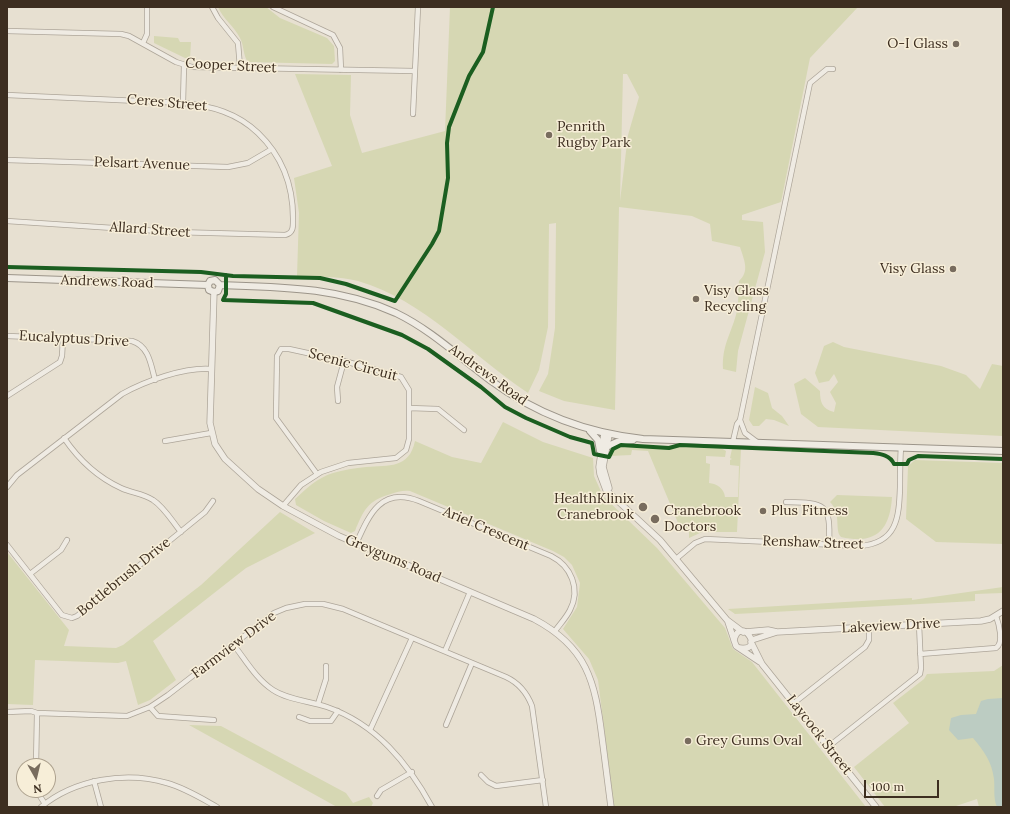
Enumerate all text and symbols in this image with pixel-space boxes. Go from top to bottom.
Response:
place label: O-I Glass [887,36,948,52]
marker: O-I Glass [951,39,961,49]
street label: Cooper Street [185,55,277,77]
street label: Ceres Street [126,91,208,115]
place label: Penrith Rugby Park [557,119,630,152]
marker: Penrith Rugby Park [544,130,554,140]
street label: Pelsart Avenue [94,154,190,174]
street label: Allard Street [109,219,191,241]
place label: Visy Glass [880,261,945,277]
marker: Visy Glass [948,264,958,274]
street label: Andrews Road [60,272,154,292]
place label: Visy Glass Recycling [704,283,769,316]
marker: Visy Glass Recycling [691,294,701,304]
street label: Eucalyptus Drive [19,328,129,350]
street label: Andrews Road [445,341,531,409]
street label: Scenic Circuit [307,345,399,385]
place label: HealthKlinix Cranebrook [554,491,634,524]
marker: HealthKlinix Cranebrook [637,501,649,513]
street label: Ariel Crescent [440,503,532,555]
place label: Cranebrook Doctors [664,503,741,536]
place label: Plus Fitness [771,503,848,519]
marker: Plus Fitness [758,506,768,516]
marker: Cranebrook Doctors [649,513,661,525]
street label: Greygums Road [342,531,444,587]
street label: Renshaw Street [762,533,864,553]
street label: Bottlebrush Drive [74,534,174,620]
street label: Farmview Drive [188,608,280,682]
street label: Lakeview Drive [841,615,941,637]
street label: Laycock Street [783,692,855,778]
place label: Grey Gums Oval [696,733,802,749]
marker: Grey Gums Oval [683,736,693,746]
north arrow [16,758,56,798]
scale bar [866,772,941,798]
text: 100 m [871,779,904,794]
text: N [32,781,43,796]

